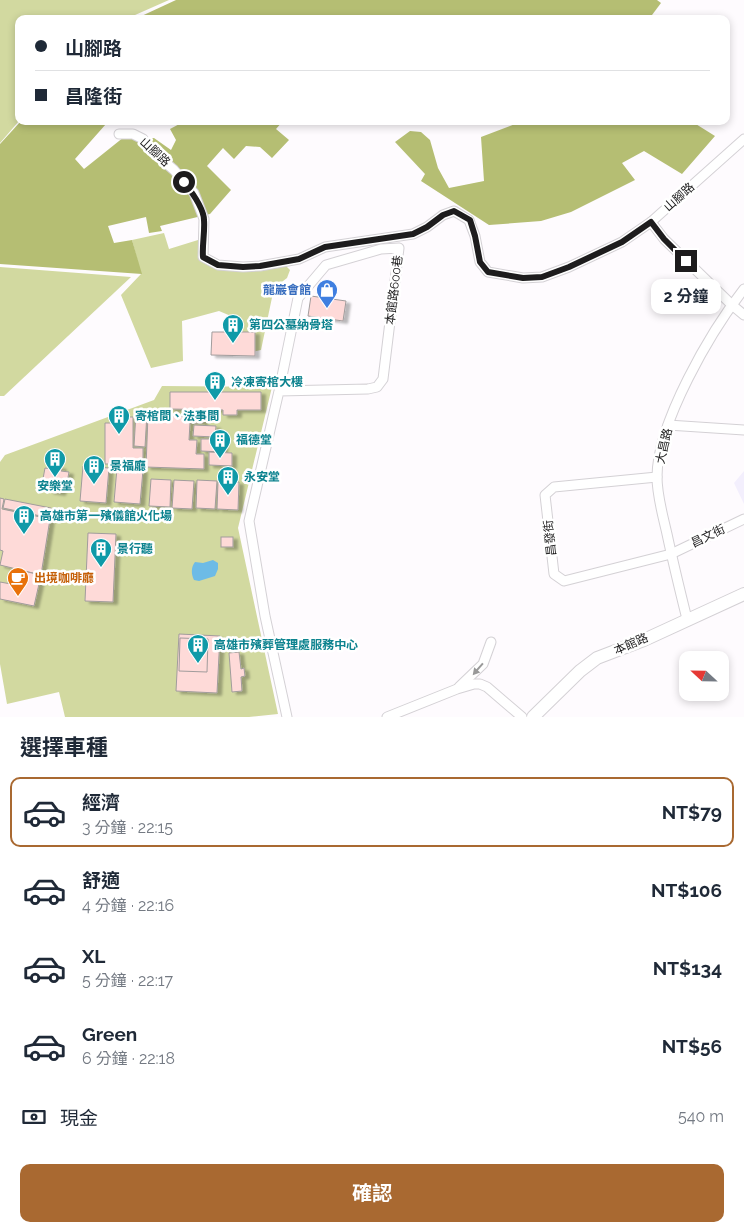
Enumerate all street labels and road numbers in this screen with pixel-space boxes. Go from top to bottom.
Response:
street label: 山腳路 [137,135,173,169]
street label: 山腳路 [661,180,697,214]
street label: 本館路600巷 [383,254,405,326]
street label: 大昌路 [653,427,675,465]
street label: 昌發街 [541,519,559,557]
street label: 昌文街 [689,522,727,550]
street label: 本館路 [612,631,650,657]

